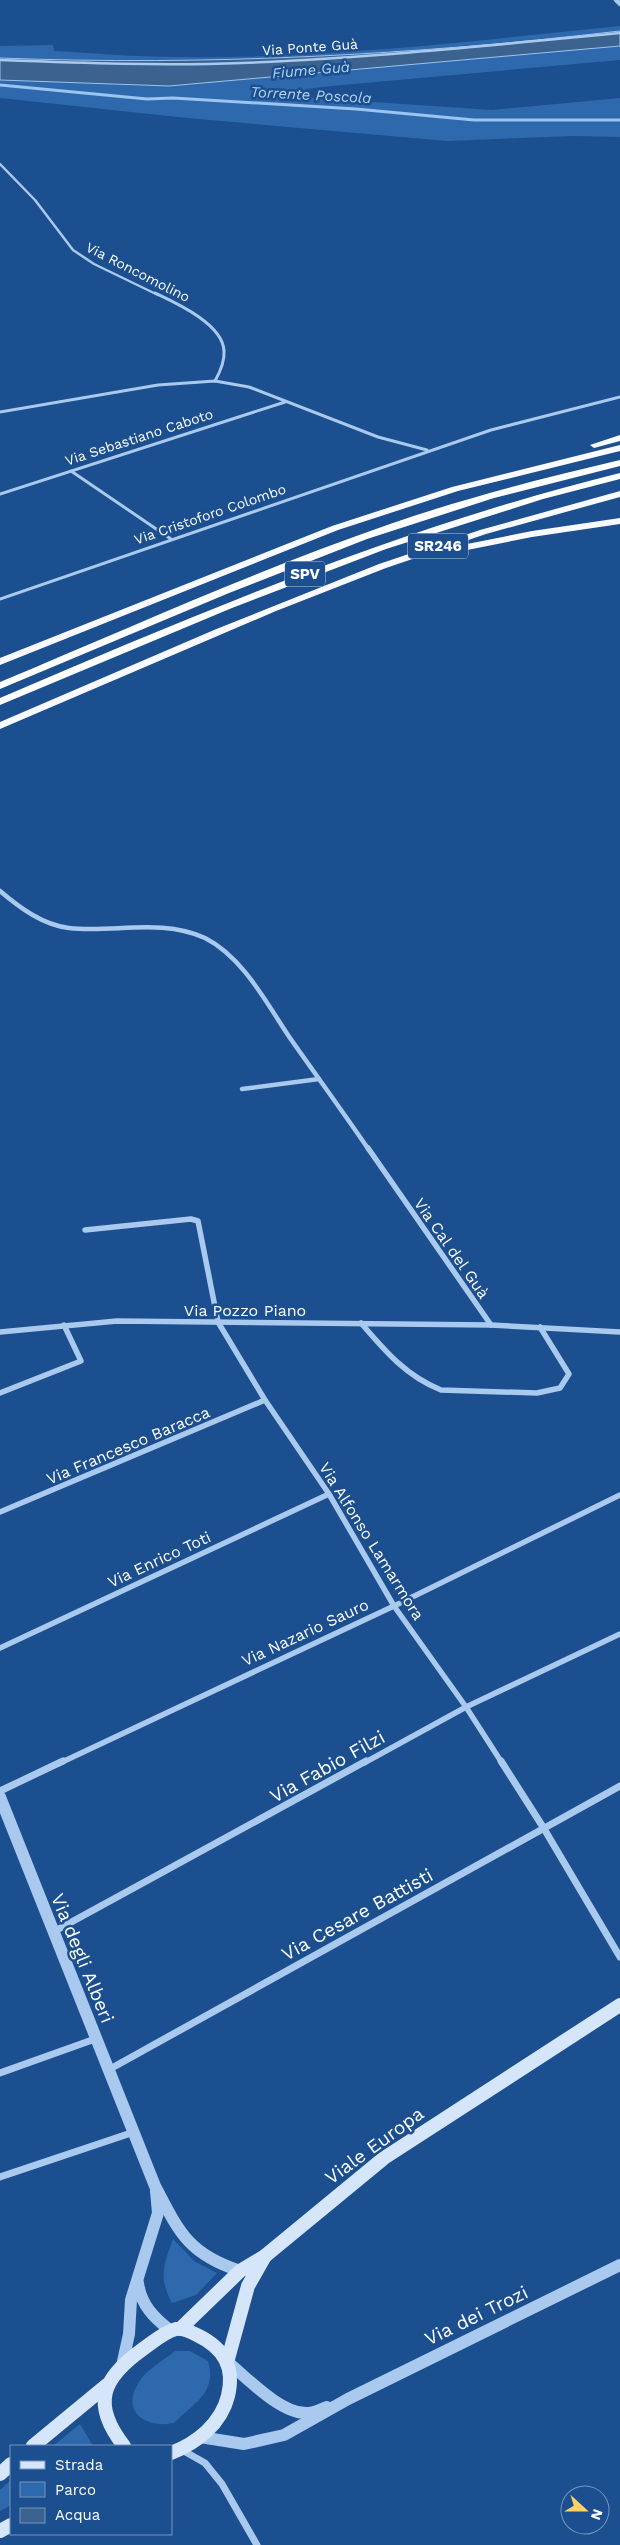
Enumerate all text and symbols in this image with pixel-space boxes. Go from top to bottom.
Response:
street label: Via Ponte Guà [262,36,358,58]
water label: Fiume Guà [271,58,351,82]
water label: Torrente Poscola [250,83,372,107]
street label: Via Roncomolino [83,239,193,305]
street label: Via Sebastiano Caboto [63,406,215,468]
street label: Via Cristoforo Colombo [132,481,288,547]
road number: SR246 [408,534,468,558]
road number: SPV [285,562,325,586]
street label: Via Cal del Guà [410,1194,493,1302]
street label: Via Pozzo Piano [184,1301,306,1320]
street label: Via Francesco Baracca [44,1402,213,1489]
street label: Via Alfonso Lamarmora [315,1459,428,1624]
street label: Via Enrico Toti [105,1527,214,1592]
street label: Via Nazario Sauro [239,1595,372,1670]
street label: Via Fabio Filzi [266,1725,389,1808]
street label: Via Cesare Battisti [278,1863,437,1966]
street label: Via degli Alberi [46,1890,119,2026]
street label: Viale Europa [320,2102,428,2189]
street label: Via dei Trozi [421,2281,532,2350]
legend [10,2445,172,2535]
text: Strada [55,2456,104,2474]
text: Parco [55,2481,96,2499]
north arrow [560,2485,610,2535]
text: Acqua [55,2506,101,2524]
text: N [588,2507,606,2522]

